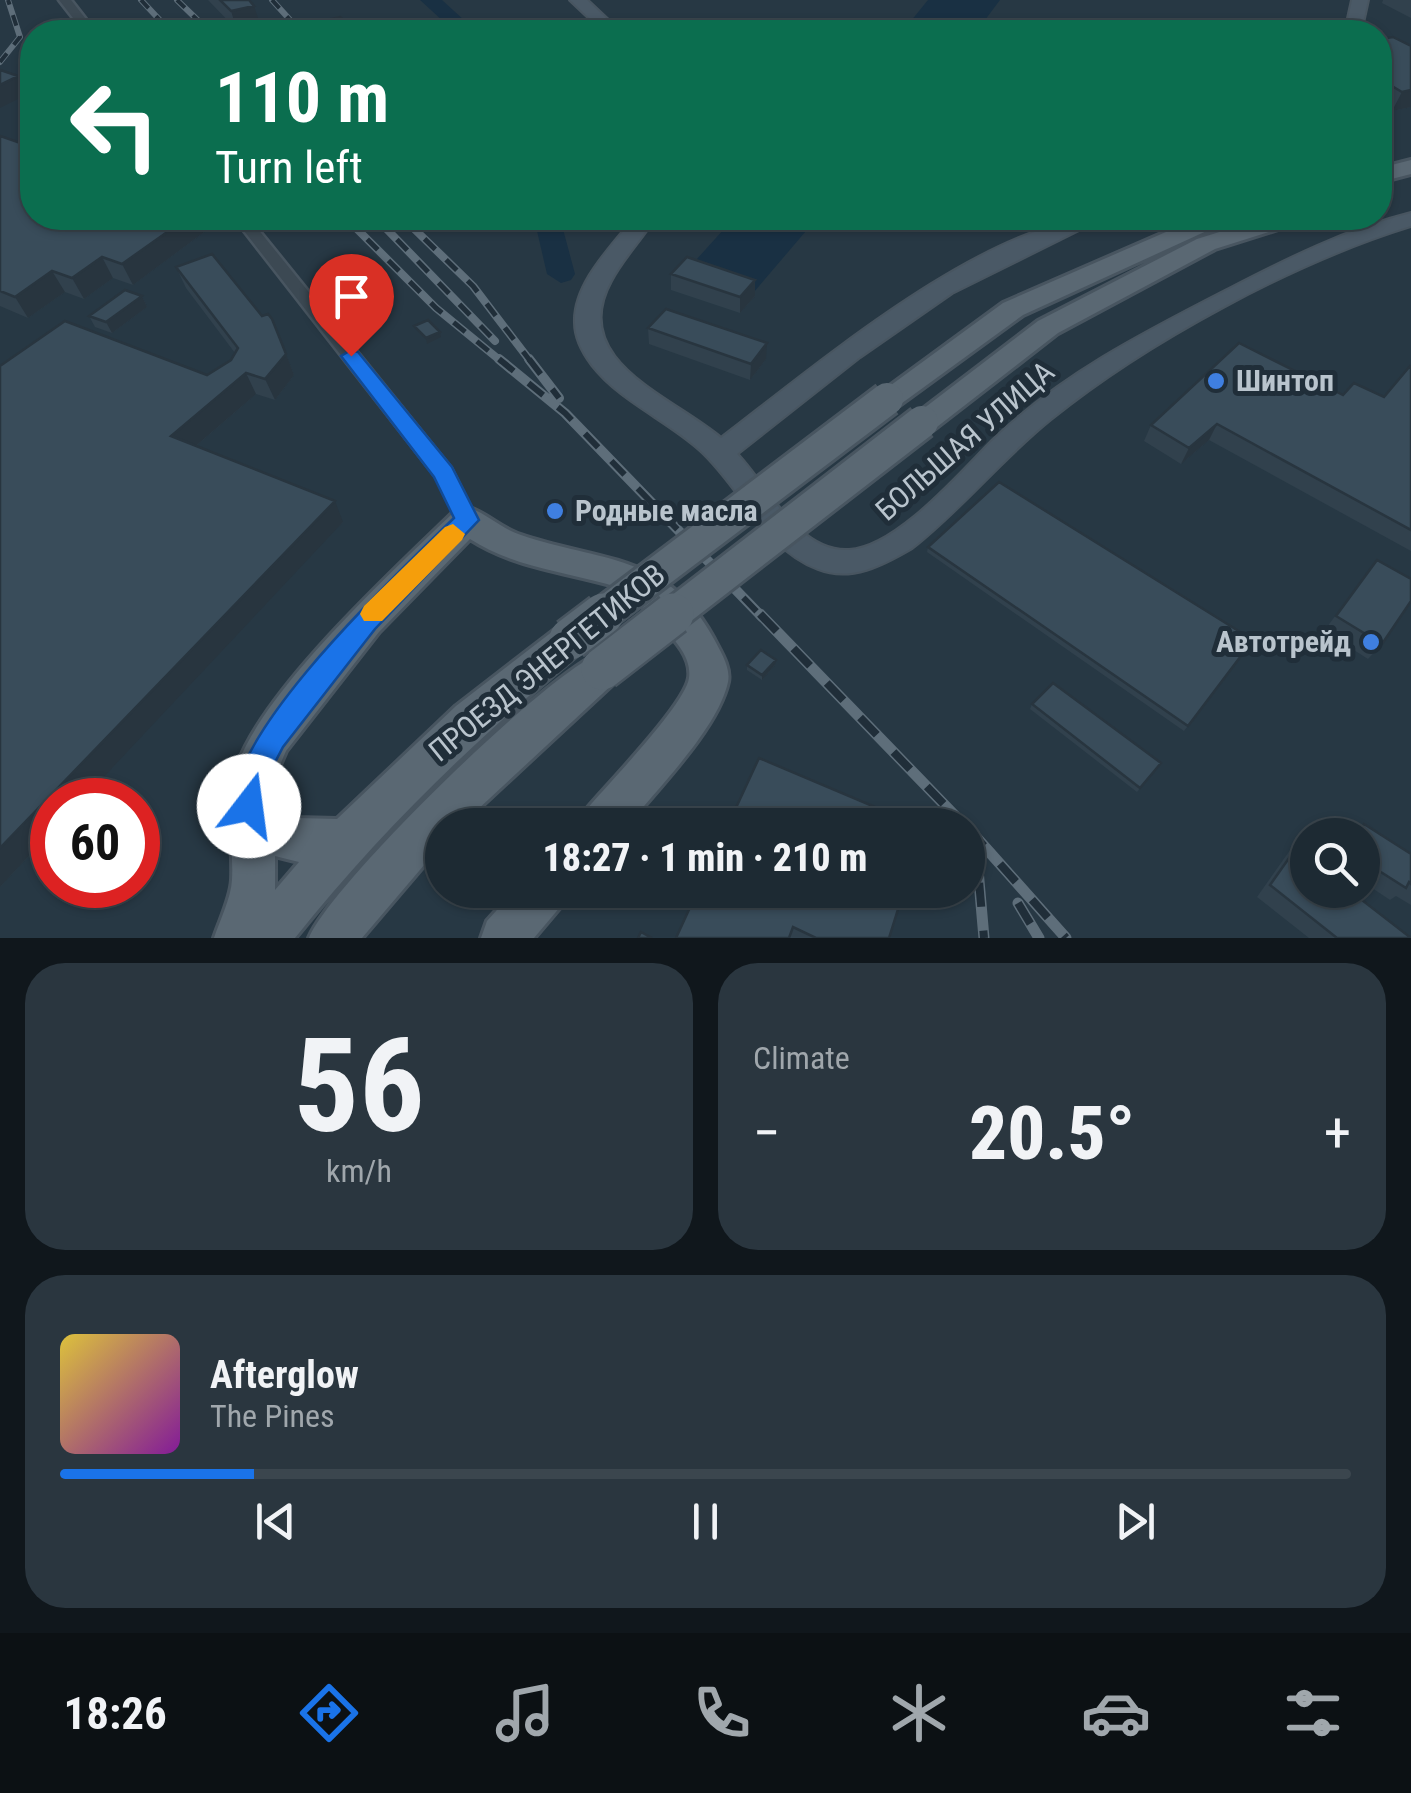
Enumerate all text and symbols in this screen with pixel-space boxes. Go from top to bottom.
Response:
text: 110 m [215,57,389,139]
icon: left [50,60,180,190]
text: Turn left [215,141,363,194]
pin [309,254,394,357]
icon: arrive [324,269,379,324]
street label: БОЛЬШАЯ УЛИЦА [869,354,1061,527]
place label: Шинтоп [1236,363,1334,398]
marker: Шинтоп [1205,370,1227,392]
place label: Родные масла [575,493,758,528]
marker: Родные масла [544,500,566,522]
street label: ПРОЕЗД ЭНЕРГЕТИКОВ [422,557,672,768]
place label: Автотрейд [1216,624,1351,659]
marker: Автотрейд [1360,631,1382,653]
position arrow [197,754,301,858]
speed limit sign: 60 [30,778,160,908]
map controls [1290,818,1380,908]
button: search [1290,818,1380,908]
text: 18:27 · 1 min · 210 m [543,836,867,880]
text: 56 [293,1010,425,1163]
text: Climate [753,1039,850,1077]
text: 20.5° [969,1089,1135,1177]
text: − [753,1101,781,1165]
text: + [1324,1101,1351,1165]
text: km/h [326,1152,392,1190]
text: Afterglow [210,1353,359,1397]
text: The Pines [210,1397,335,1435]
icon: previous [248,1494,303,1549]
icon: pause [678,1494,733,1549]
icon: next [1108,1494,1163,1549]
icon: directions [294,1678,364,1748]
icon: music [490,1678,560,1748]
icon: phone [687,1678,757,1748]
icon: climate [884,1678,954,1748]
icon: car [1081,1678,1151,1748]
icon: filters [1278,1678,1348,1748]
text: 18:26 [63,1687,167,1740]

